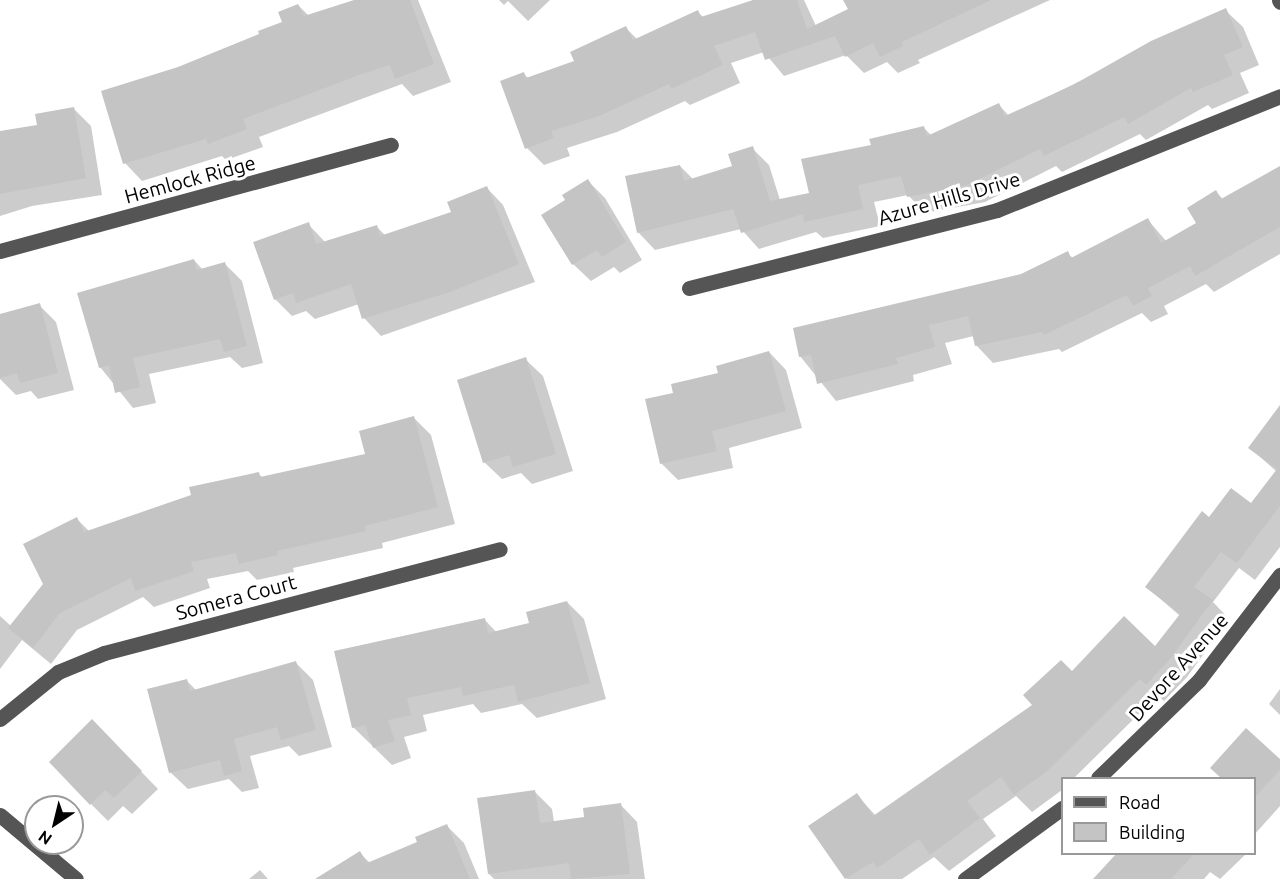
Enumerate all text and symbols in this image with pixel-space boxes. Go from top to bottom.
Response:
street label: Hemlock Ridge [122,150,258,208]
street label: Azure Hills Drive [875,166,1023,230]
street label: Somera Court [173,569,299,625]
street label: Devore Avenue [1123,608,1233,726]
legend [1061,777,1256,855]
text: Road [1119,792,1161,812]
north arrow [24,795,84,855]
text: Building [1119,822,1185,842]
text: N [35,827,55,849]

